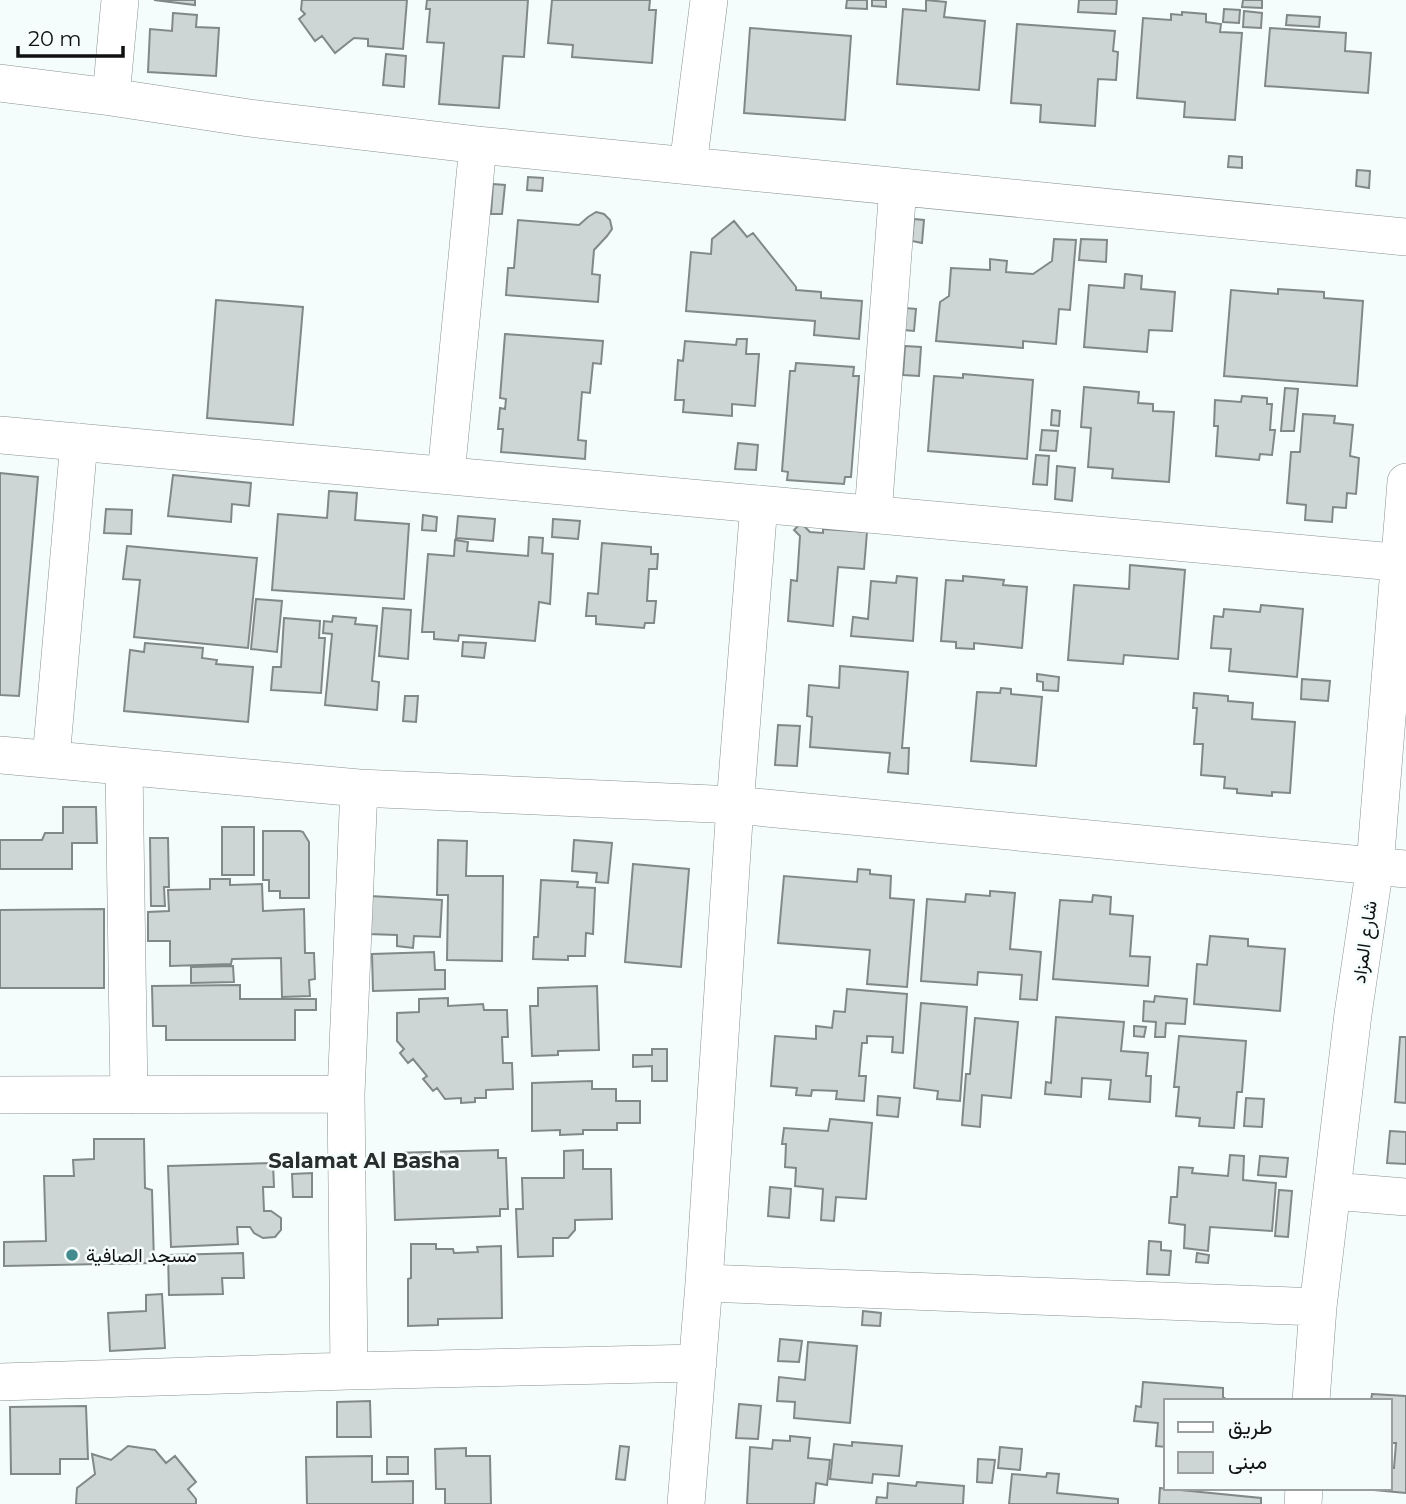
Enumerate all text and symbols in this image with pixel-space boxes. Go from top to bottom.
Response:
scale bar [18,14,122,58]
text: 20 m [28,26,82,51]
street label: شارع المزاد [1347,899,1383,985]
district label: Salamat Al Basha [268,1148,460,1173]
place label: مسجد الصافية [86,1244,197,1267]
marker: مسجد الصافية [64,1247,80,1263]
legend [1164,1399,1392,1490]
text: طريق [1228,1414,1273,1440]
text: مبنى [1228,1449,1267,1474]

